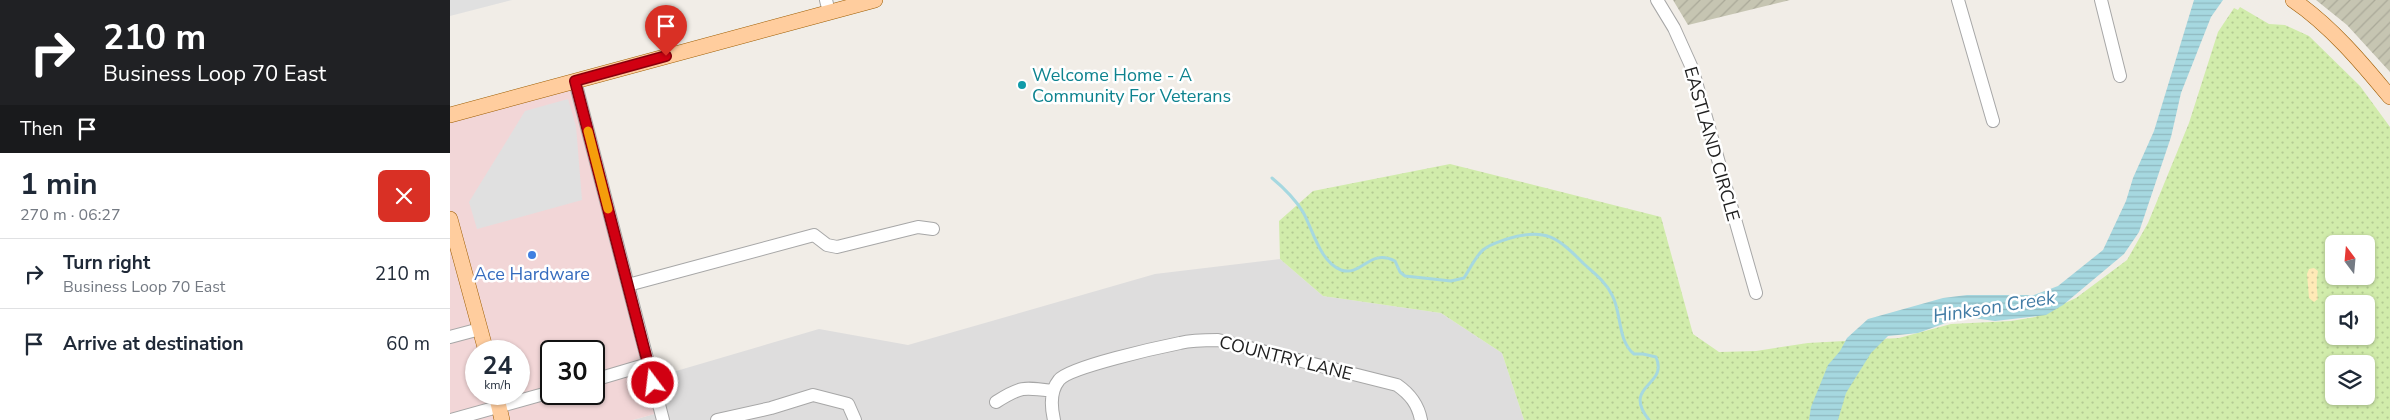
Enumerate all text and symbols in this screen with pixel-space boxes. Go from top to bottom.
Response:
pin [645,5,687,56]
icon: arrive [652,12,680,40]
text: 210 m [103,14,206,61]
icon: right [20,20,85,85]
text: Business Loop 70 East [103,59,326,89]
place label: Welcome Home - A Community For Veterans [1032,63,1231,108]
street label: EASTLAND CIRCLE [1678,64,1746,224]
marker: Welcome Home - A Community For Veterans [1016,79,1028,91]
icon: arrive [73,115,101,143]
text: Then [20,116,63,142]
text: 1 min [20,164,98,205]
button: close [378,170,430,222]
text: 270 m · 06:27 [20,204,121,226]
north arrow [2325,235,2375,285]
map controls [2325,235,2375,405]
marker: Ace Hardware [526,249,538,261]
text: Turn right [63,250,150,276]
icon: right [20,260,48,288]
text: 210 m [375,261,430,287]
place label: Ace Hardware [474,262,590,286]
text: Business Loop 70 East [63,276,225,298]
water label: Hinkson Creek [1931,284,2058,329]
button: sound [2325,295,2375,345]
icon: arrive [20,330,48,358]
street label: COUNTRY LANE [1217,330,1355,386]
text: Arrive at destination [63,331,244,357]
text: 60 m [386,331,430,357]
speed limit sign: 30 [540,340,605,405]
text: 24 [482,349,513,383]
button: layers [2325,355,2375,405]
position arrow [626,356,678,408]
text: km/h [484,377,511,393]

